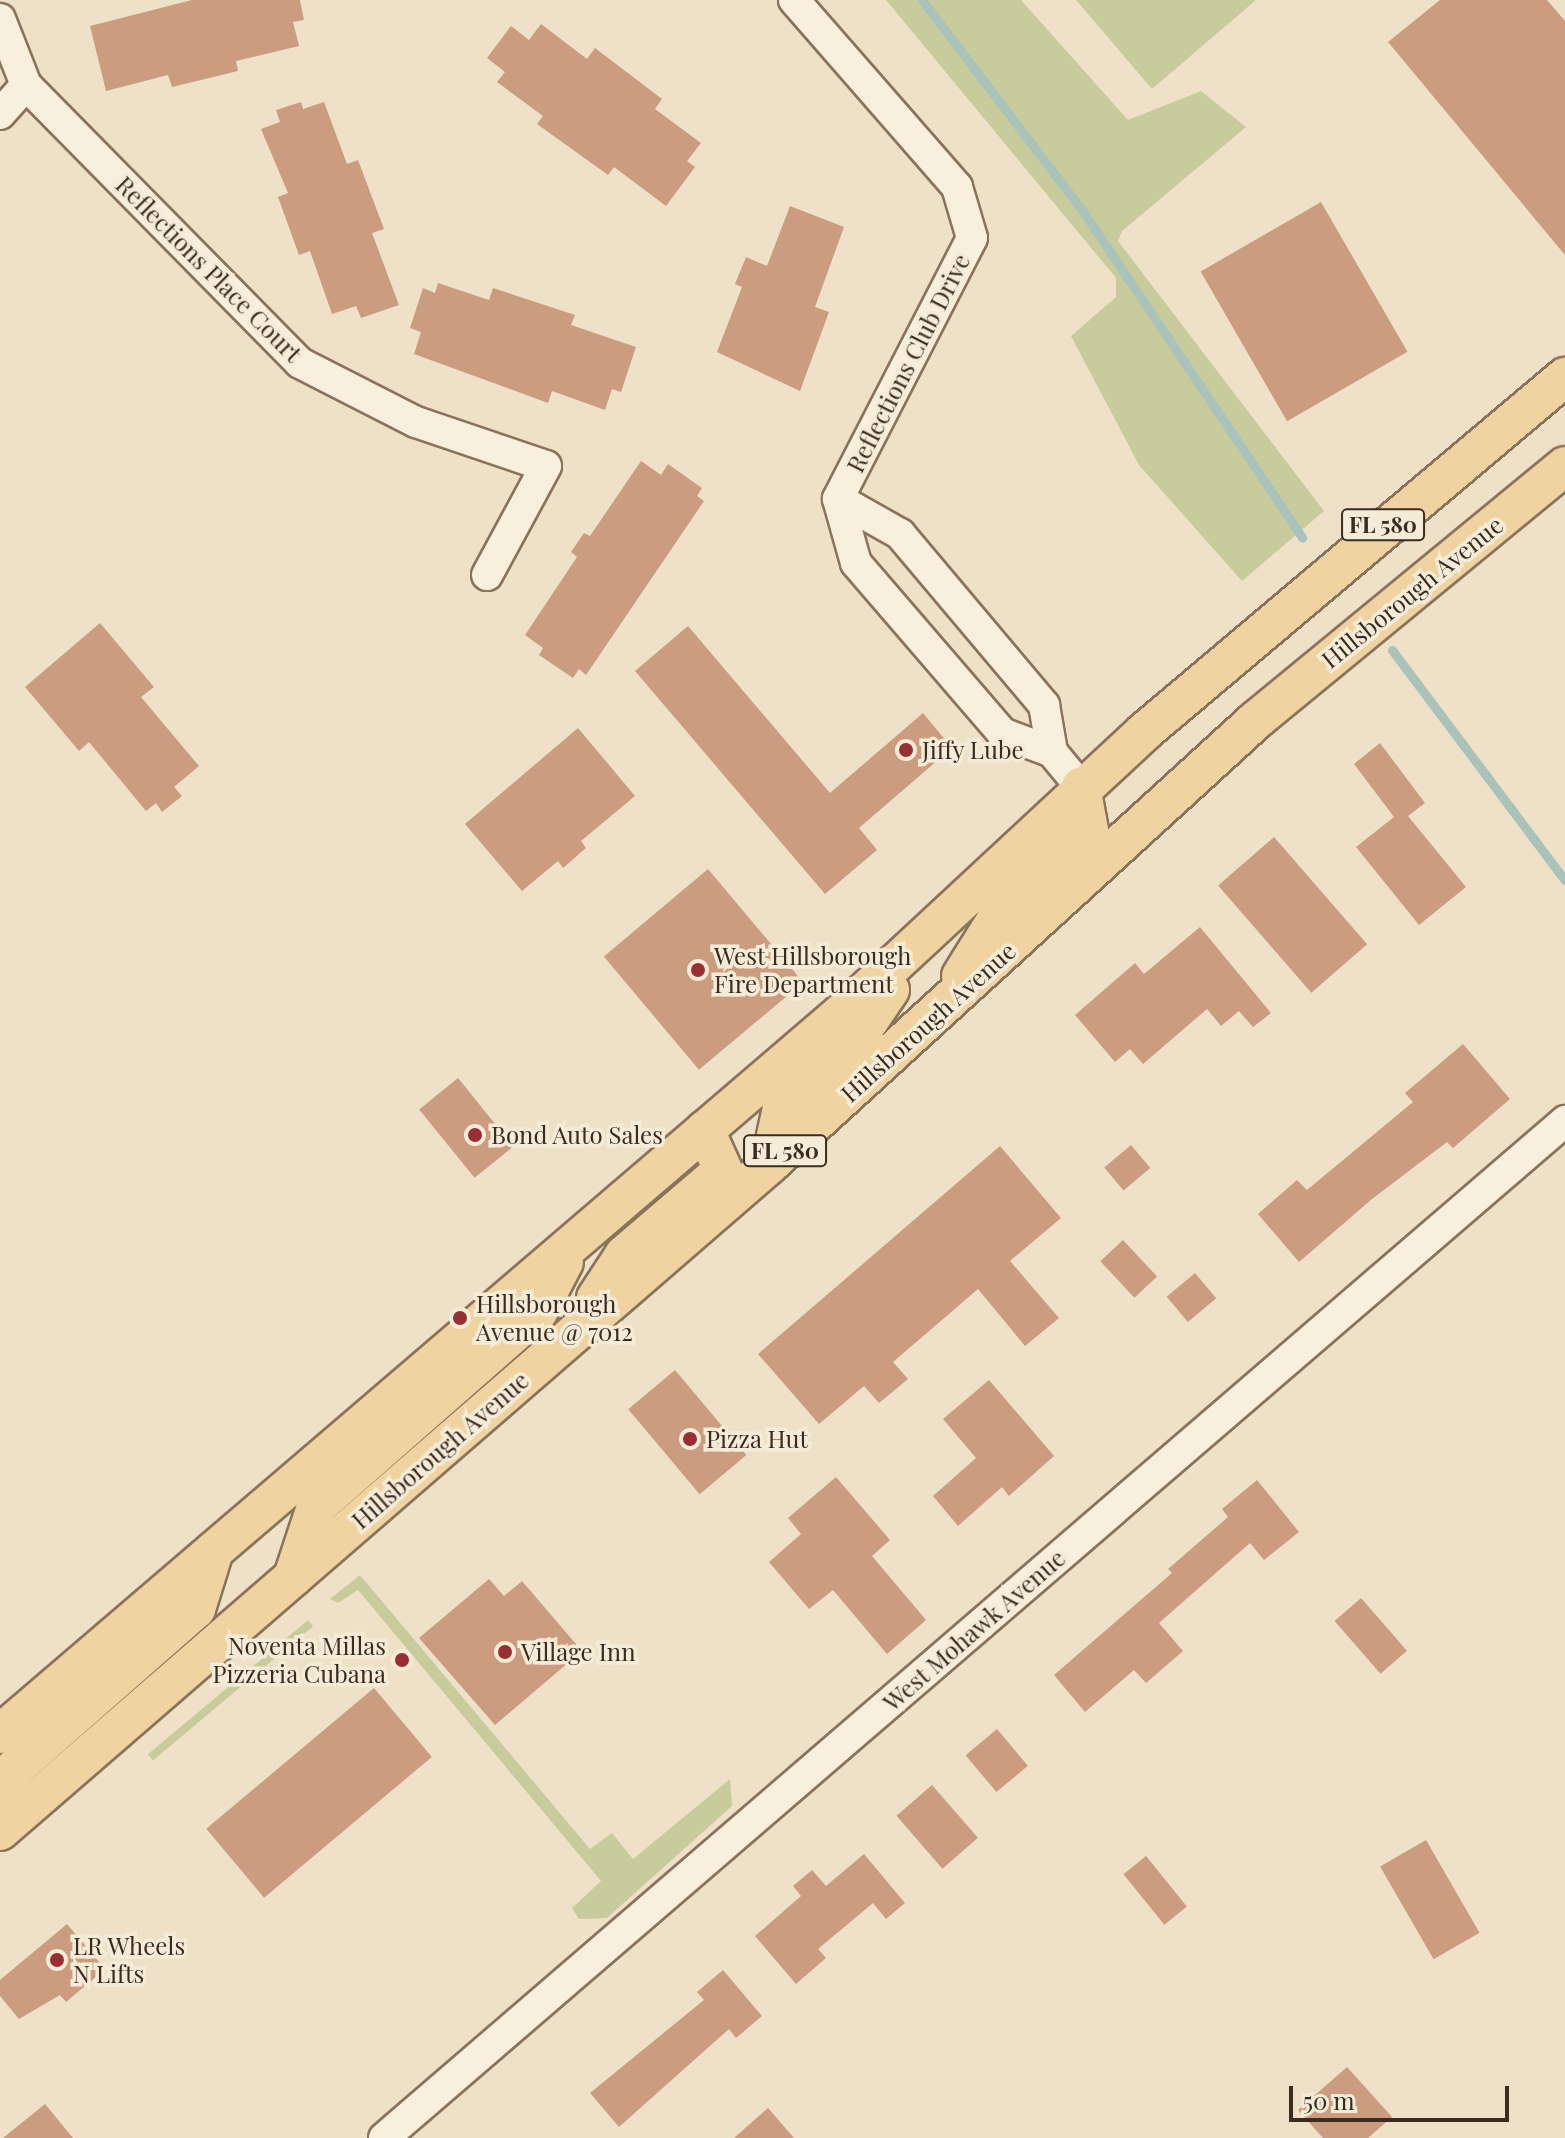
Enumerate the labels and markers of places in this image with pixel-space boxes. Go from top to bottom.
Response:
place label: Jiffy Lube [922,736,1024,764]
marker: Jiffy Lube [897,741,915,759]
place label: West Hillsborough Fire Department [714,942,912,998]
marker: West Hillsborough Fire Department [689,961,707,979]
place label: Bond Auto Sales [491,1121,664,1149]
marker: Bond Auto Sales [466,1126,484,1144]
place label: Hillsborough Avenue @ 7012 [476,1290,633,1346]
marker: Hillsborough Avenue @ 7012 [451,1309,469,1327]
place label: Pizza Hut [706,1425,808,1453]
marker: Pizza Hut [681,1430,699,1448]
place label: Noventa Millas Pizzeria Cubana [212,1632,386,1688]
place label: Village Inn [521,1638,636,1666]
marker: Village Inn [496,1643,514,1661]
marker: Noventa Millas Pizzeria Cubana [393,1651,411,1669]
place label: LR Wheels N Lifts [73,1932,186,1988]
marker: LR Wheels N Lifts [48,1951,66,1969]

